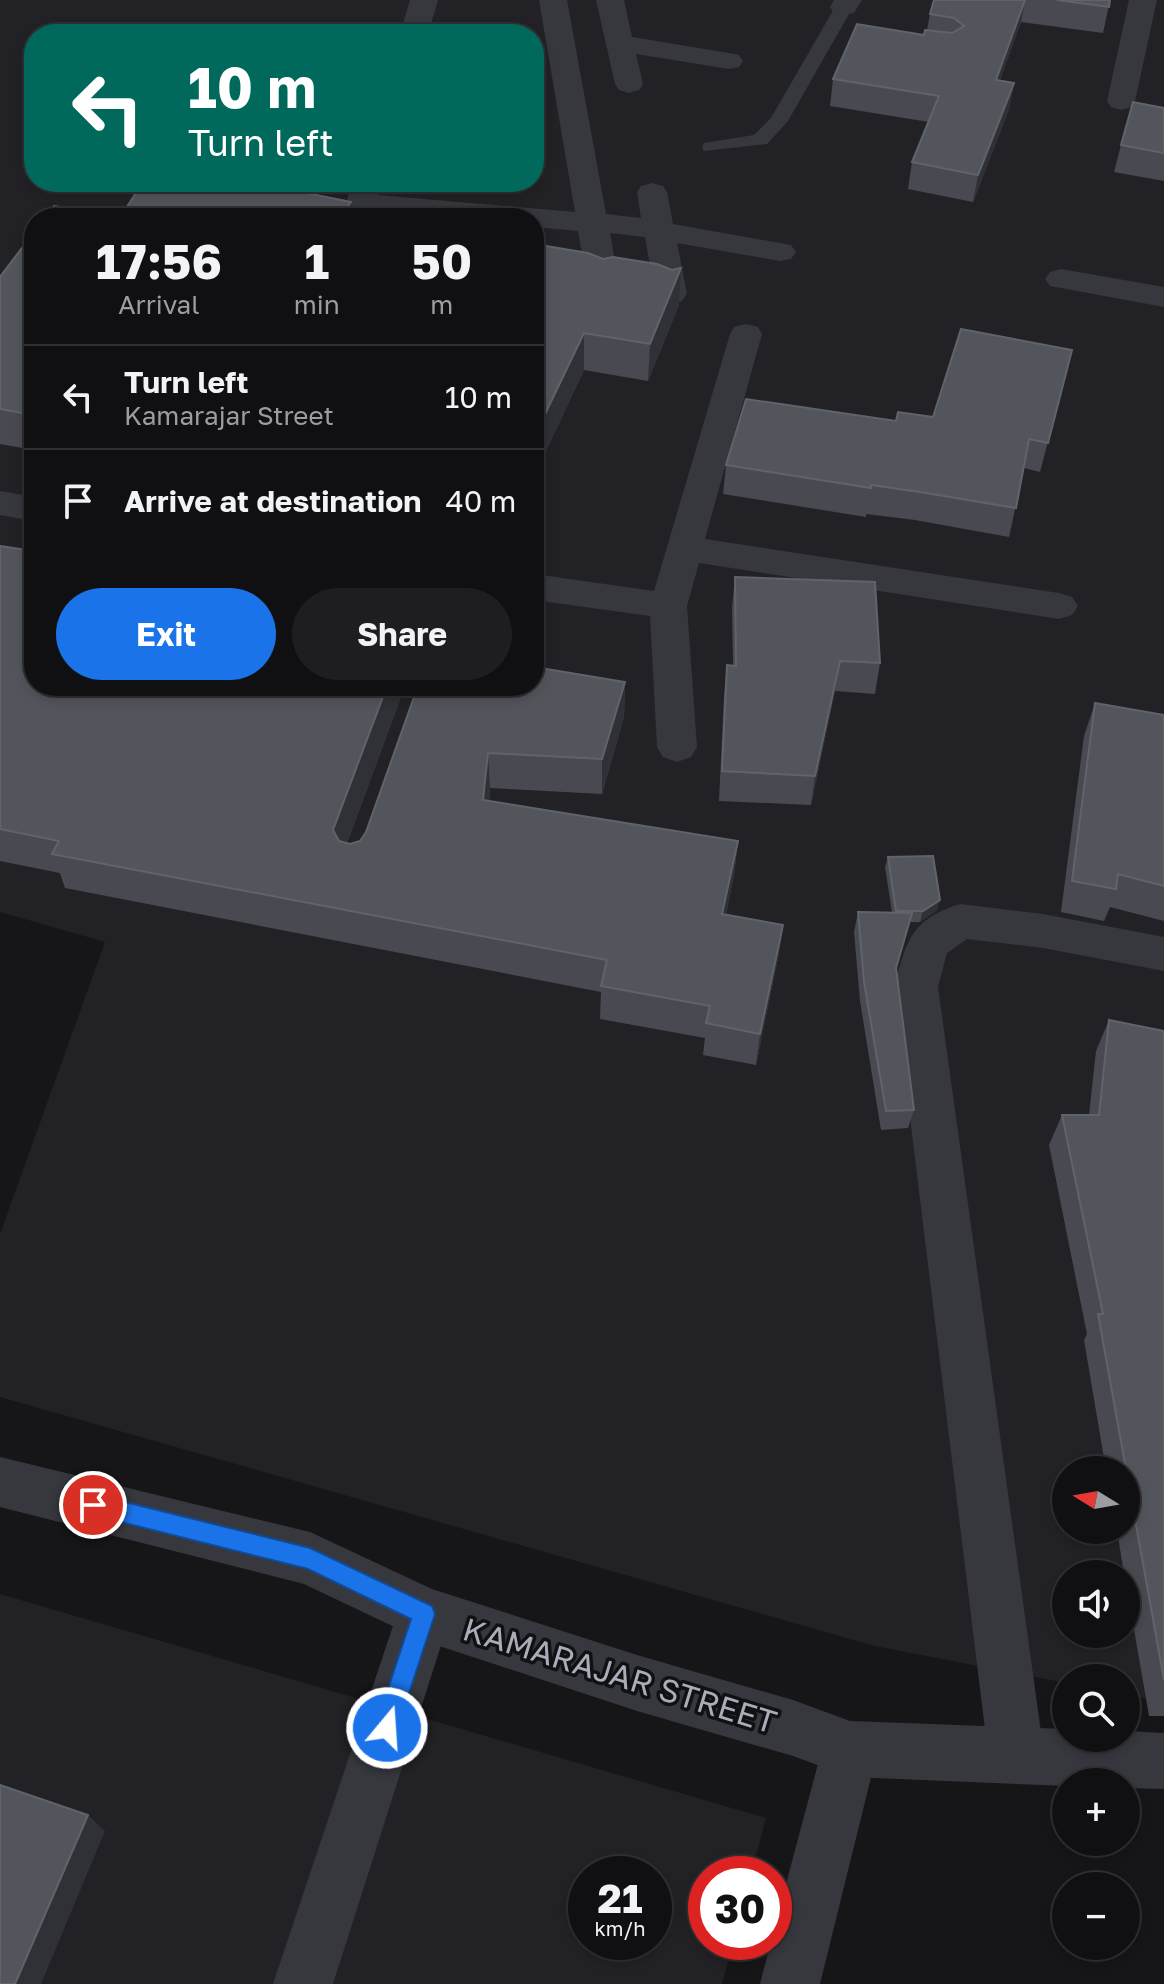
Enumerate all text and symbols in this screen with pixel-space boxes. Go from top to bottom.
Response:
text: 10 m [188,53,316,120]
icon: left [56,56,160,160]
text: Turn left [188,121,334,164]
text: 17:56 [96,232,222,290]
text: 1 [304,232,329,290]
text: 50 [412,232,472,290]
text: Arrival [118,289,200,320]
text: min [294,289,340,320]
text: m [430,289,453,320]
text: Turn left [124,364,249,400]
icon: left [56,375,100,419]
text: 10 m [445,379,512,415]
text: Kamarajar Street [124,400,334,431]
icon: arrive [56,479,100,523]
text: Arrive at destination [124,483,421,519]
text: 40 m [445,483,516,519]
button: Exit [56,588,276,680]
button: Share [292,588,512,680]
north arrow [1052,1456,1140,1544]
map controls [1052,1456,1140,1960]
pin [59,1471,127,1539]
icon: arrive [71,1483,115,1527]
button: sound [1052,1560,1140,1648]
street label: KAMARAJAR STREET [459,1609,781,1741]
button: search [1052,1664,1140,1752]
position arrow [345,1686,429,1770]
button: + [1052,1768,1140,1856]
speed limit sign: 30 [688,1856,792,1960]
button: − [1052,1872,1140,1960]
text: 21 [598,1874,643,1922]
text: km/h [595,1916,645,1940]

